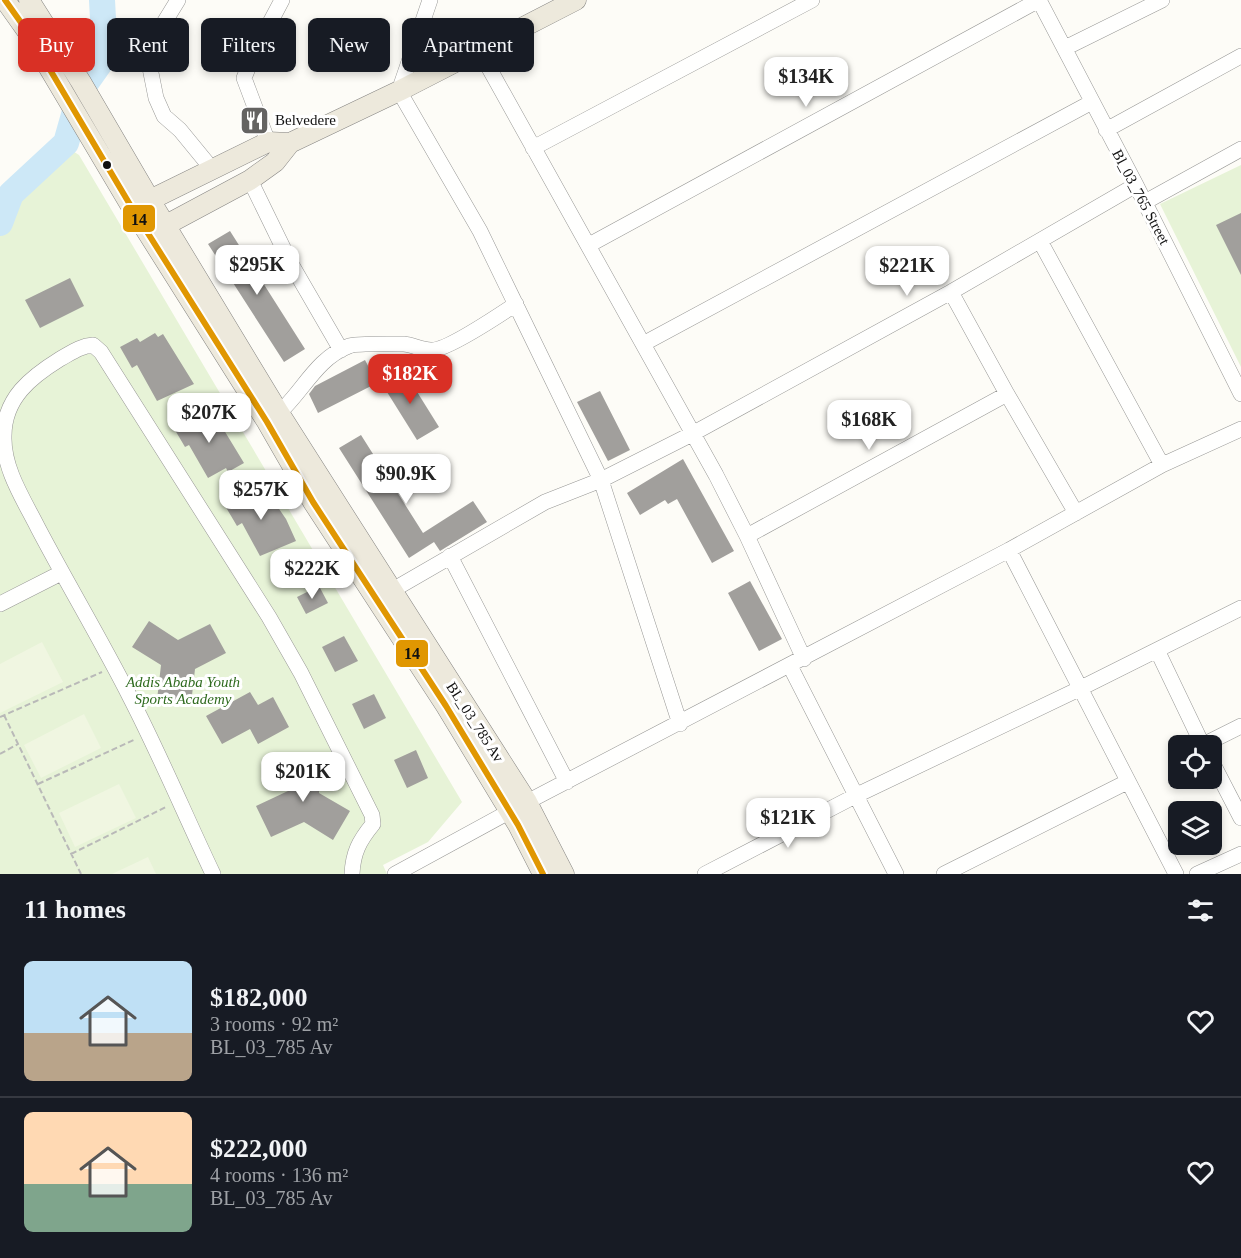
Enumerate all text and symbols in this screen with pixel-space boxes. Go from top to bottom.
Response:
chip: Buy [18,18,95,72]
chip: Rent [107,18,189,72]
chip: Filters [201,18,296,72]
chip: New [308,18,390,72]
chip: Apartment [402,18,534,72]
pin: $134K [764,57,848,108]
text: $134K [778,65,834,87]
restaurant icon: Belvedere [238,104,270,136]
place label: Belvedere [275,112,336,128]
street label: Bl_03_765 Street [1109,147,1173,248]
unlabelled marker [101,159,113,171]
line badge: 14 [122,204,156,233]
text: 14 [131,211,147,228]
pin: $295K [215,245,299,296]
pin: $221K [865,246,949,297]
text: $295K [229,253,285,275]
text: $221K [879,254,935,276]
pin: $182K [368,354,452,405]
text: $182K [382,362,438,384]
pin: $207K [167,393,251,444]
pin: $168K [827,400,911,451]
text: $207K [181,401,237,423]
text: $168K [841,408,897,430]
pin: $90.9K [357,454,455,505]
text: $90.9K [376,462,436,484]
pin: $257K [219,470,303,521]
text: $257K [233,478,289,500]
pin: $222K [270,549,354,600]
text: $222K [284,557,340,579]
line badge: 14 [395,639,429,668]
text: 14 [404,645,420,662]
park label: Addis Ababa Youth Sports Academy [125,674,240,707]
street label: BL_03_785 Av [443,679,507,765]
map controls [1168,735,1222,855]
button: locate [1168,735,1222,789]
pin: $201K [261,752,345,803]
text: $201K [275,760,331,782]
pin: $121K [746,798,830,849]
button: layers [1168,801,1222,855]
text: $121K [760,806,816,828]
icon: filters [1184,894,1217,927]
text: 11 homes [24,895,126,924]
text: $182,000 [210,983,308,1012]
icon: home [72,985,144,1057]
icon: heart [1184,1005,1217,1038]
text: 3 rooms · 92 m² [210,1013,338,1035]
text: BL_03_785 Av [210,1036,332,1058]
text: $222,000 [210,1134,308,1163]
icon: home [72,1136,144,1208]
icon: heart [1184,1156,1217,1189]
text: 4 rooms · 136 m² [210,1164,348,1186]
text: BL_03_785 Av [210,1187,332,1209]

